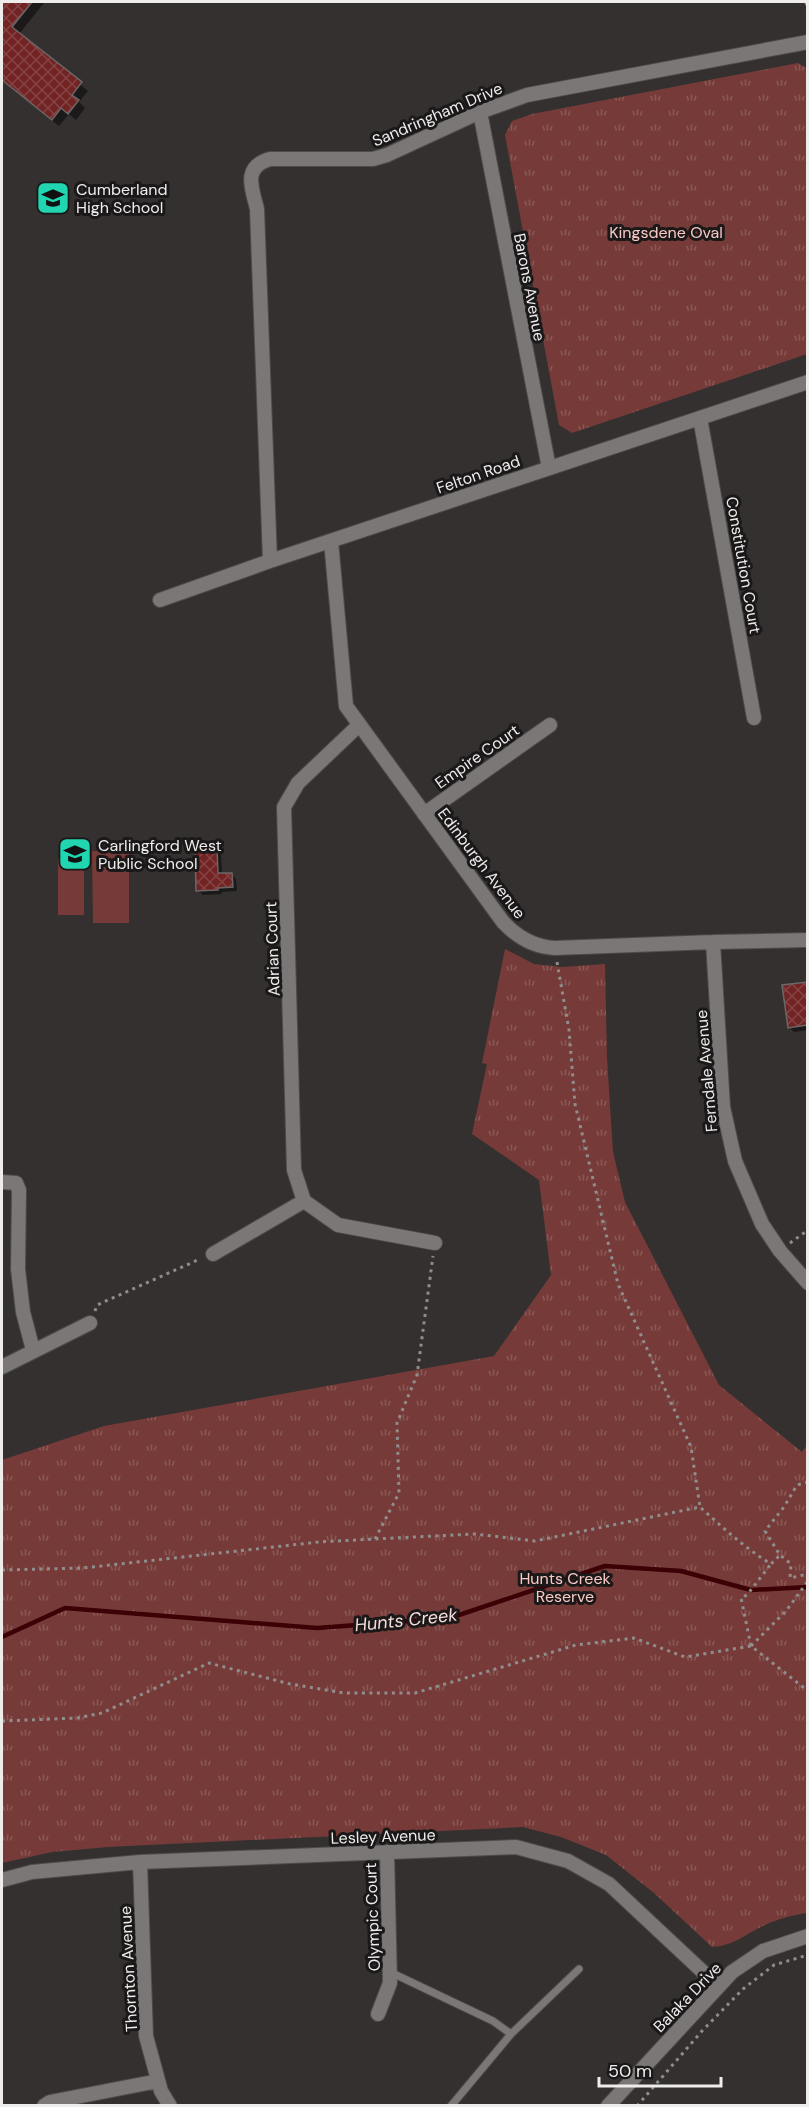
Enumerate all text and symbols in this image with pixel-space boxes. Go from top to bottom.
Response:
street label: Sandringham Drive [369,78,505,151]
place label: Cumberland High School [76,179,167,218]
school or university icon: Cumberland High School [35,180,71,216]
park label: Kingsdene Oval [609,222,723,243]
street label: Barons Avenue [509,231,550,343]
street label: Felton Road [434,450,523,499]
street label: Constitution Court [721,495,766,635]
street label: Empire Court [431,720,524,793]
street label: Edinburgh Avenue [433,804,530,923]
place label: Carlingford West Public School [98,835,222,874]
school or university icon: Carlingford West Public School [57,836,93,872]
street label: Adrian Court [260,901,285,997]
street label: Ferndale Avenue [691,1009,722,1133]
park label: Hunts Creek Reserve [519,1568,611,1607]
water label: Hunts Creek [353,1603,459,1637]
street label: Lesley Avenue [330,1824,436,1849]
street label: Olympic Court [360,1862,385,1972]
street label: Thornton Avenue [115,1905,142,2032]
street label: Balaka Drive [649,1958,726,2037]
scale bar [599,2050,720,2088]
text: 50 m [608,2059,652,2083]

